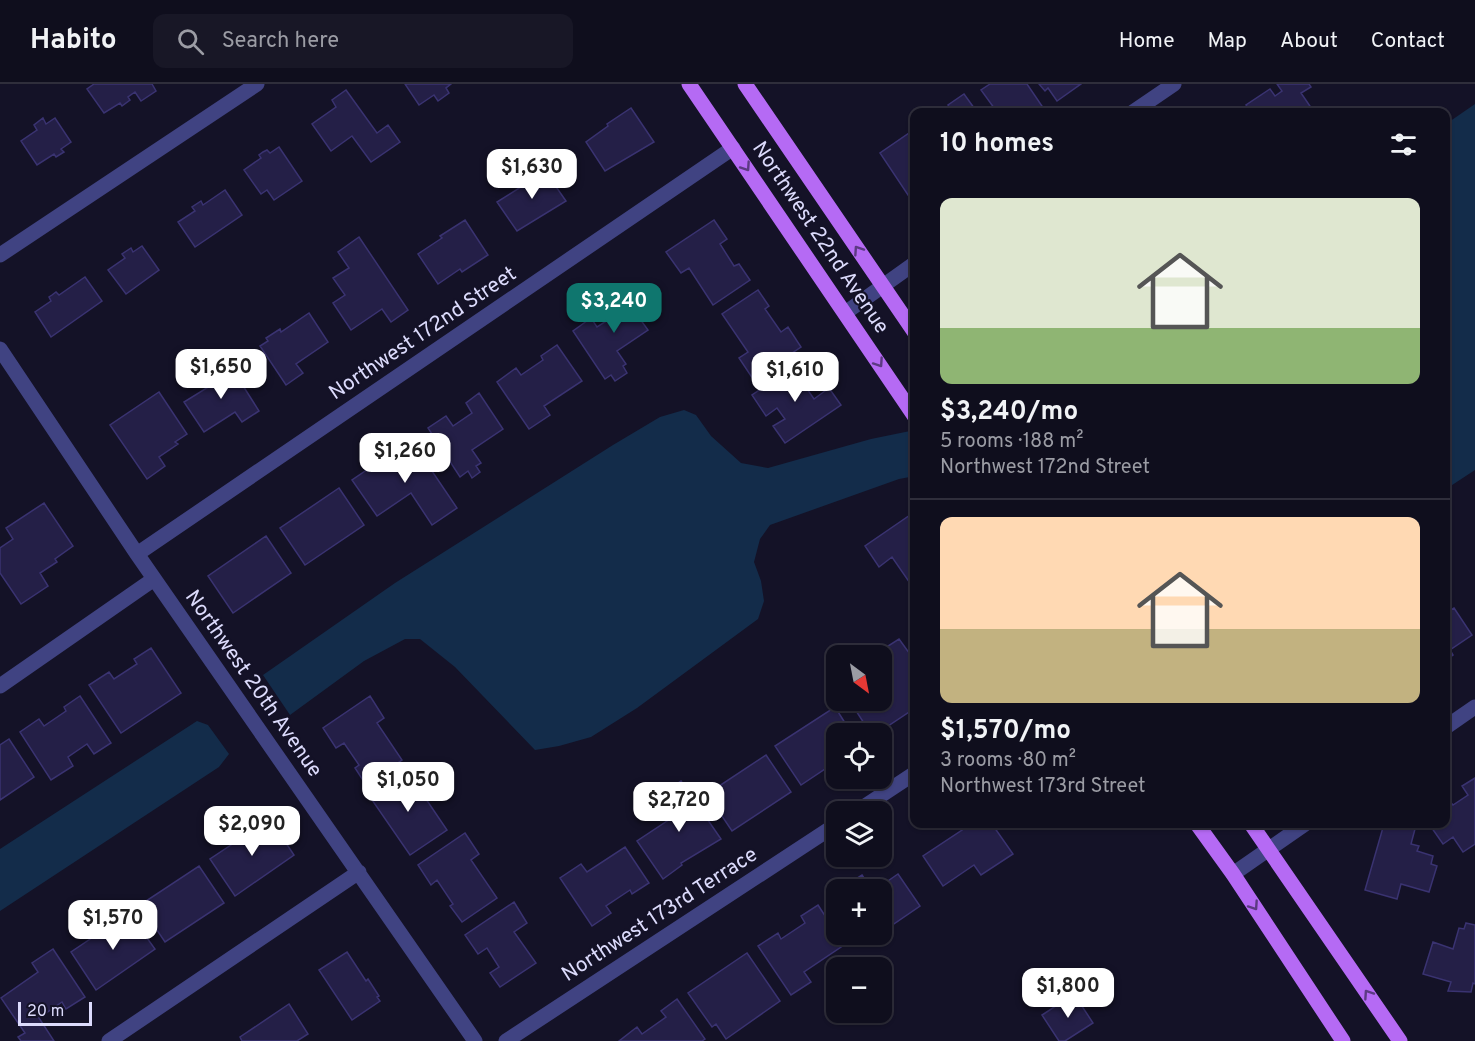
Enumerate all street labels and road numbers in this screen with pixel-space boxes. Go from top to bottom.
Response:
street label: Northwest 22nd Avenue [745,137,895,339]
street label: Northwest 172nd Street [324,261,522,407]
street label: Northwest 20th Avenue [178,585,328,783]
street label: Northwest 173rd Terrace [557,842,763,988]

